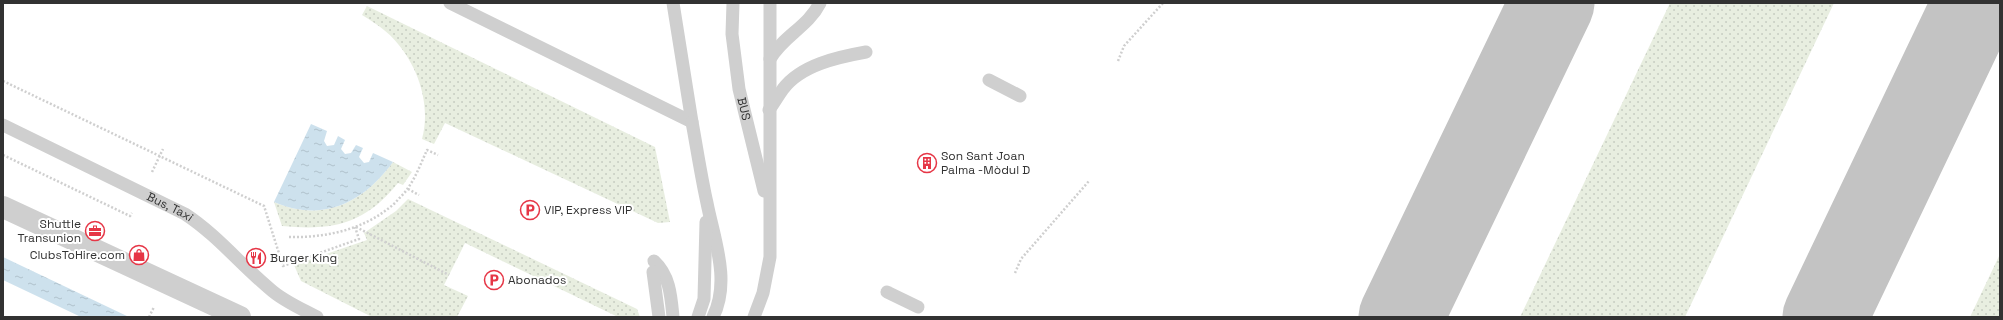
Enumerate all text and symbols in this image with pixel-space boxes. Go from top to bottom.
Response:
street label: BUS [733,96,754,122]
place label: Son Sant Joan Palma -Mòdul D [941,148,1030,178]
building icon: Son Sant Joan Palma -Mòdul D [916,152,938,174]
street label: Bus, Taxi [144,189,197,225]
parking icon: VIP, Express VIP [519,199,541,221]
place label: VIP, Express VIP [544,202,632,218]
place label: Shuttle Transunion [18,216,81,246]
office icon: Shuttle Transunion [84,220,106,242]
shop icon: ClubsToHire.com [128,244,150,266]
place label: ClubsToHire.com [30,247,125,263]
restaurant icon: Burger King [245,247,267,269]
place label: Burger King [270,250,337,266]
parking icon: Abonados [483,269,505,291]
place label: Abonados [508,272,566,288]

